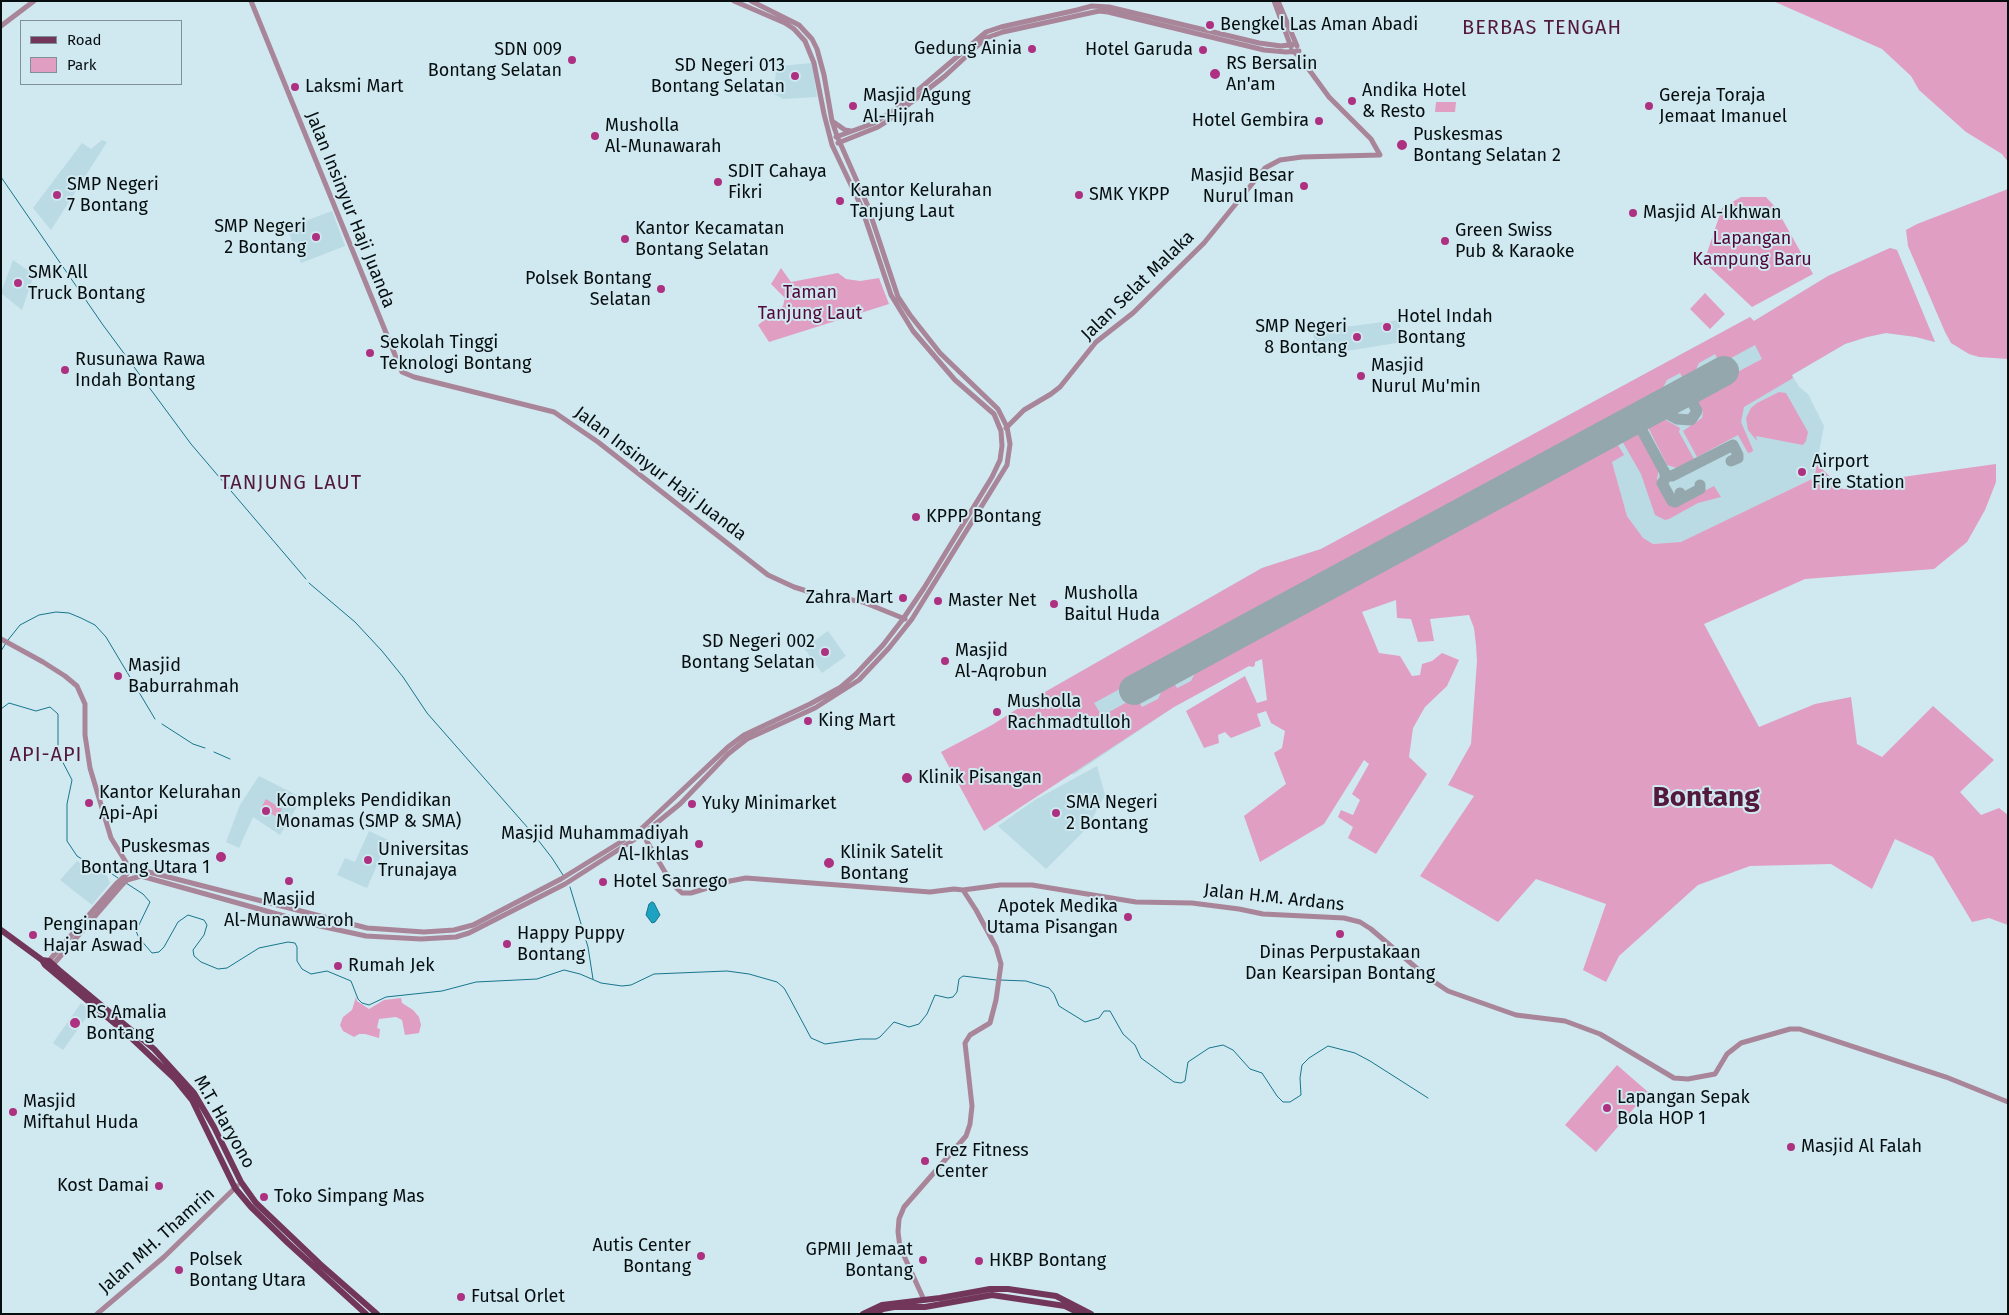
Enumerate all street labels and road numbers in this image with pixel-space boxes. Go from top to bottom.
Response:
street label: Jalan Insinyur Haji Juanda [301,109,399,311]
street label: Jalan Selat Malaka [1077,227,1199,345]
street label: Jalan Insinyur Haji Juanda [570,402,750,546]
street label: Jalan H.M. Ardans [1203,880,1345,916]
street label: M.T. Haryono [189,1072,259,1172]
street label: Jalan MH. Thamrin [95,1183,219,1299]

